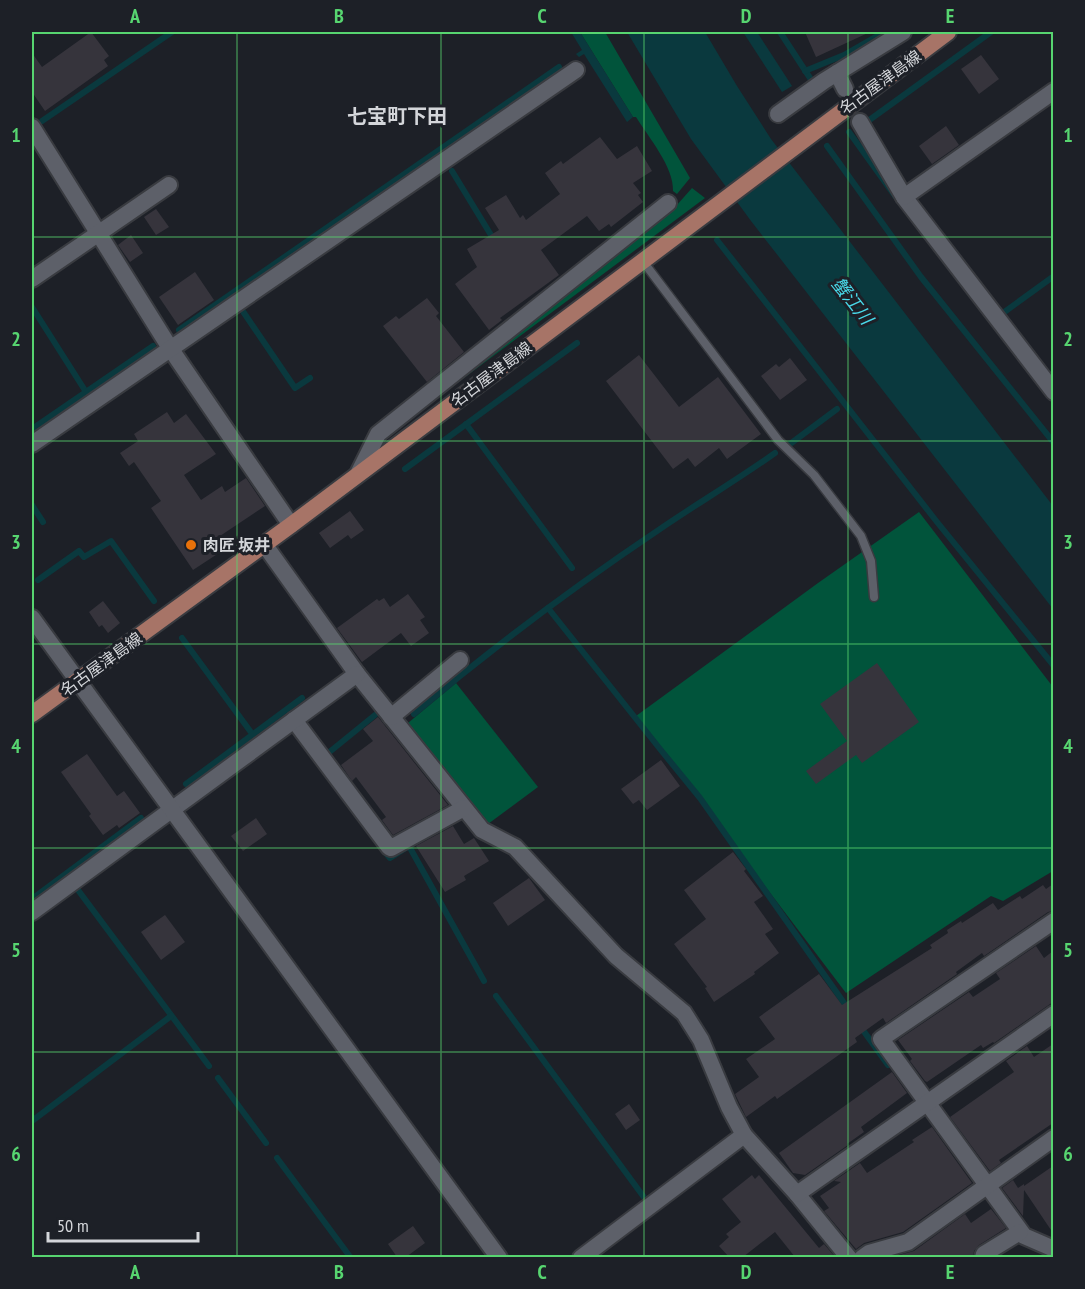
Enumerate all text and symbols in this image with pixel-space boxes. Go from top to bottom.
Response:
text: A [129,3,141,29]
text: B [334,3,344,29]
text: C [537,3,547,29]
text: D [741,3,752,29]
text: E [946,3,954,29]
street label: 名古屋津島線 [835,46,925,118]
district label: 七宝町下田 [347,103,447,129]
text: 1 [11,122,21,148]
text: 1 [1063,122,1073,148]
water label: 蟹江川 [827,272,879,331]
text: 2 [11,326,21,352]
text: 2 [1063,326,1073,352]
street label: 名古屋津島線 [447,337,535,411]
text: 3 [11,529,21,555]
text: 3 [1063,529,1073,555]
place label: 肉匠 坂井 [203,535,270,555]
marker: 肉匠 坂井 [184,538,198,552]
street label: 名古屋津島線 [56,628,146,700]
text: 4 [11,733,21,759]
text: 4 [1063,733,1073,759]
text: 5 [11,937,21,963]
text: 5 [1063,937,1073,963]
text: 6 [11,1141,21,1167]
text: 6 [1063,1141,1073,1167]
scale bar [48,1205,198,1243]
text: 50 m [57,1214,89,1237]
text: A [129,1259,141,1285]
text: B [334,1259,344,1285]
text: C [537,1259,547,1285]
text: D [741,1259,752,1285]
text: E [946,1259,954,1285]

